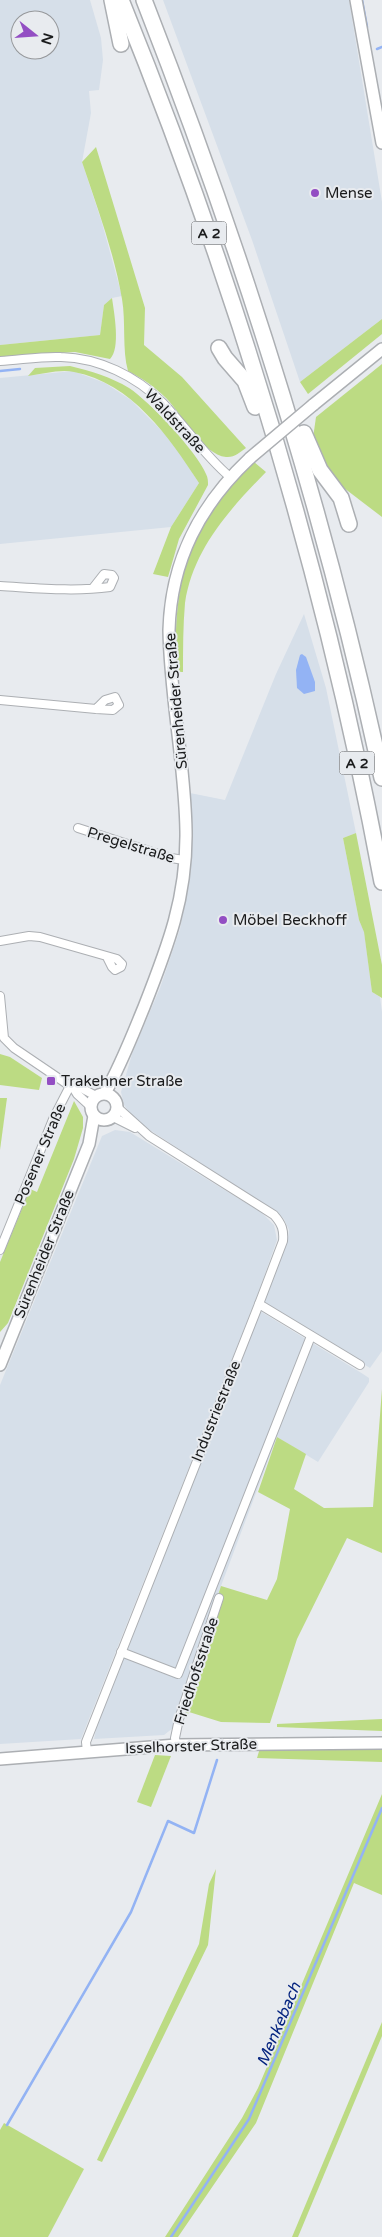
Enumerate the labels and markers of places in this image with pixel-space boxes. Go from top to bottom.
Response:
place label: Mense [325,184,373,202]
marker: Mense [309,187,321,199]
place label: Möbel Beckhoff [233,911,347,929]
marker: Möbel Beckhoff [217,914,229,926]
place label: Trakehner Straße [61,1072,183,1090]
marker: Trakehner Straße [45,1075,57,1087]

